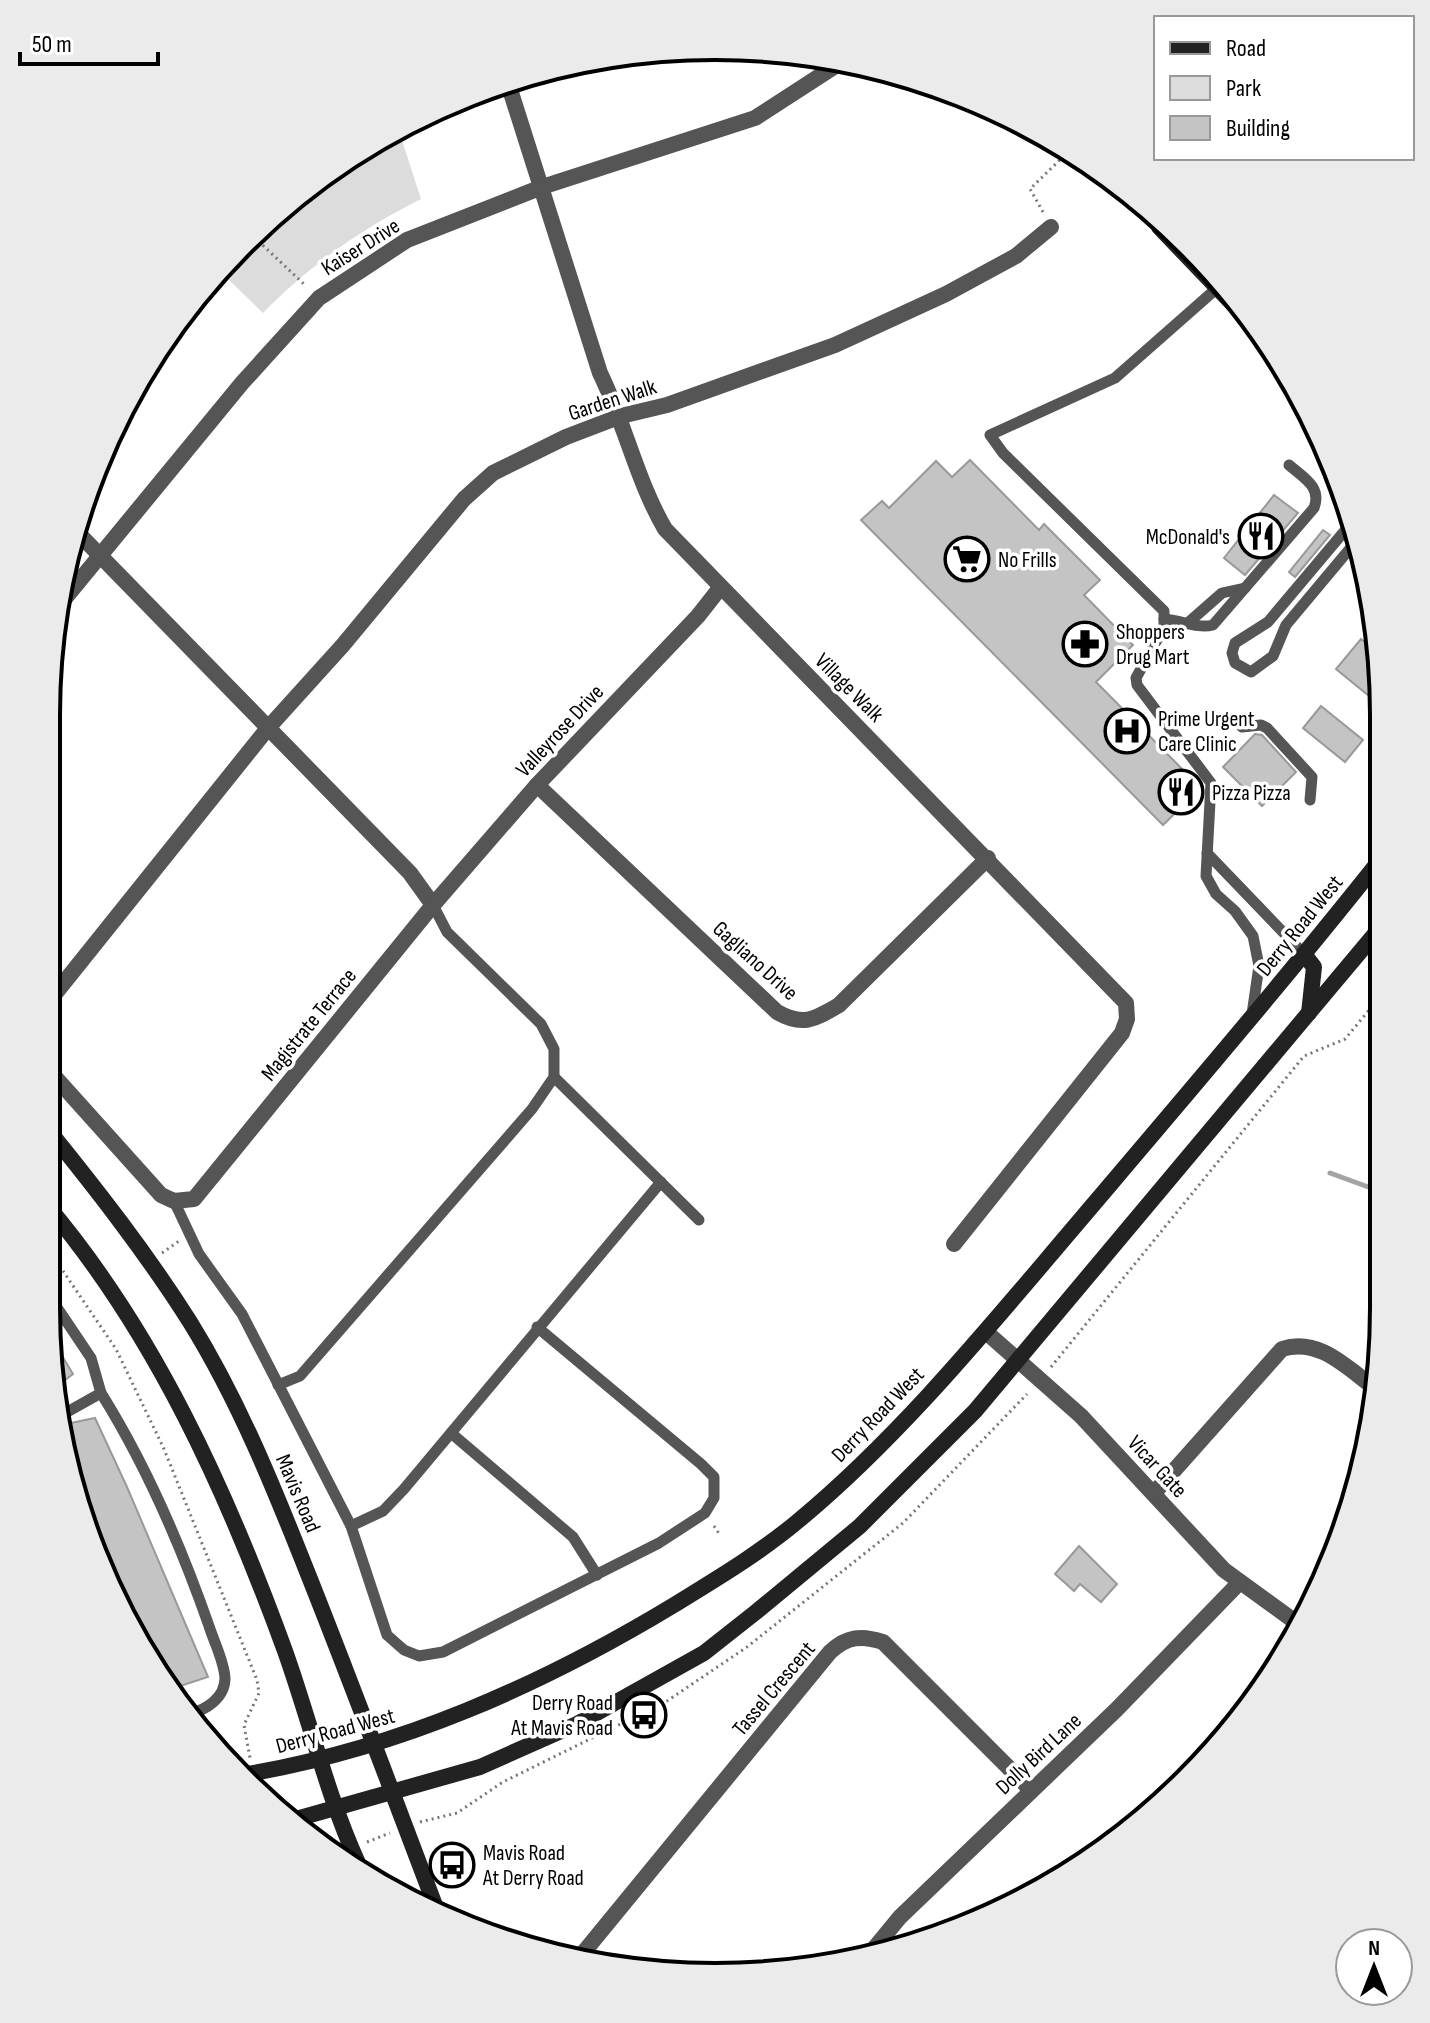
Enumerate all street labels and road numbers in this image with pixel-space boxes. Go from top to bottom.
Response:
street label: Kaiser Drive [317,213,405,282]
street label: Garden Walk [565,373,660,427]
street label: Village Walk [809,648,889,729]
street label: Valleyrose Drive [510,679,610,783]
street label: Derry Road West [1251,870,1349,982]
street label: Gagliano Drive [707,916,803,1007]
street label: Magistrate Terrace [256,963,363,1087]
street label: Derry Road West [826,1362,930,1468]
street label: Vicar Gate [1121,1430,1193,1504]
street label: Mavis Road [269,1451,326,1537]
street label: Tassel Crescent [727,1636,822,1742]
street label: Derry Road West [273,1703,398,1760]
street label: Dolly Bird Lane [991,1708,1088,1801]

